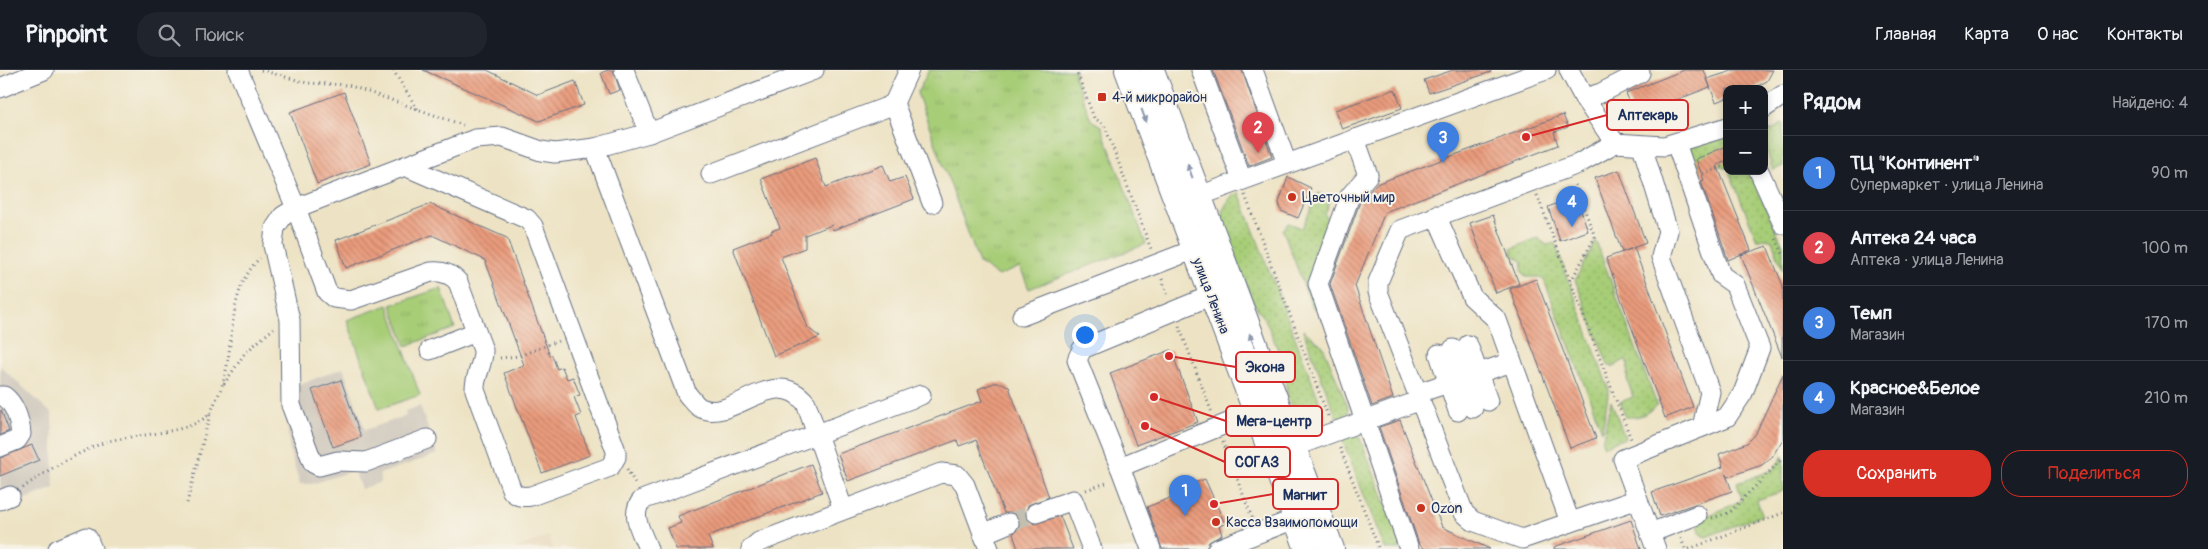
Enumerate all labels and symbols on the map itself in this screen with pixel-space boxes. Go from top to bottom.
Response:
place label: 4-й микрорайон [1112,89,1207,106]
marker: 4-й микрорайон [1096,91,1108,103]
callout: Аптекарь [1607,100,1688,130]
text: Аптекарь [1618,106,1679,125]
one-way arrow [1140,109,1148,124]
pin: 2 [1242,112,1274,153]
pin: 3 [1427,122,1459,163]
one-way arrow [1186,163,1194,178]
pin: 4 [1556,186,1588,227]
place label: Цветочный мир [1302,189,1396,206]
marker: Цветочный мир [1286,191,1298,203]
street label: улица Ленина [1188,255,1233,336]
your location [1072,322,1098,348]
one-way arrow [1248,332,1256,347]
callout: Экона [1236,352,1295,382]
text: Экона [1245,358,1285,377]
callout: Мега-центр [1226,406,1322,436]
text: Мега-центр [1236,412,1312,431]
callout: СОГАЗ [1225,447,1290,477]
text: СОГАЗ [1235,453,1279,472]
pin: 1 [1169,475,1201,516]
callout: Магнит [1273,479,1338,509]
text: Магнит [1283,486,1328,505]
place label: Ozon [1431,500,1463,517]
marker: Ozon [1415,502,1427,514]
place label: Касса Взаимопомощи [1226,514,1357,531]
marker: Касса Взаимопомощи [1210,516,1222,528]

